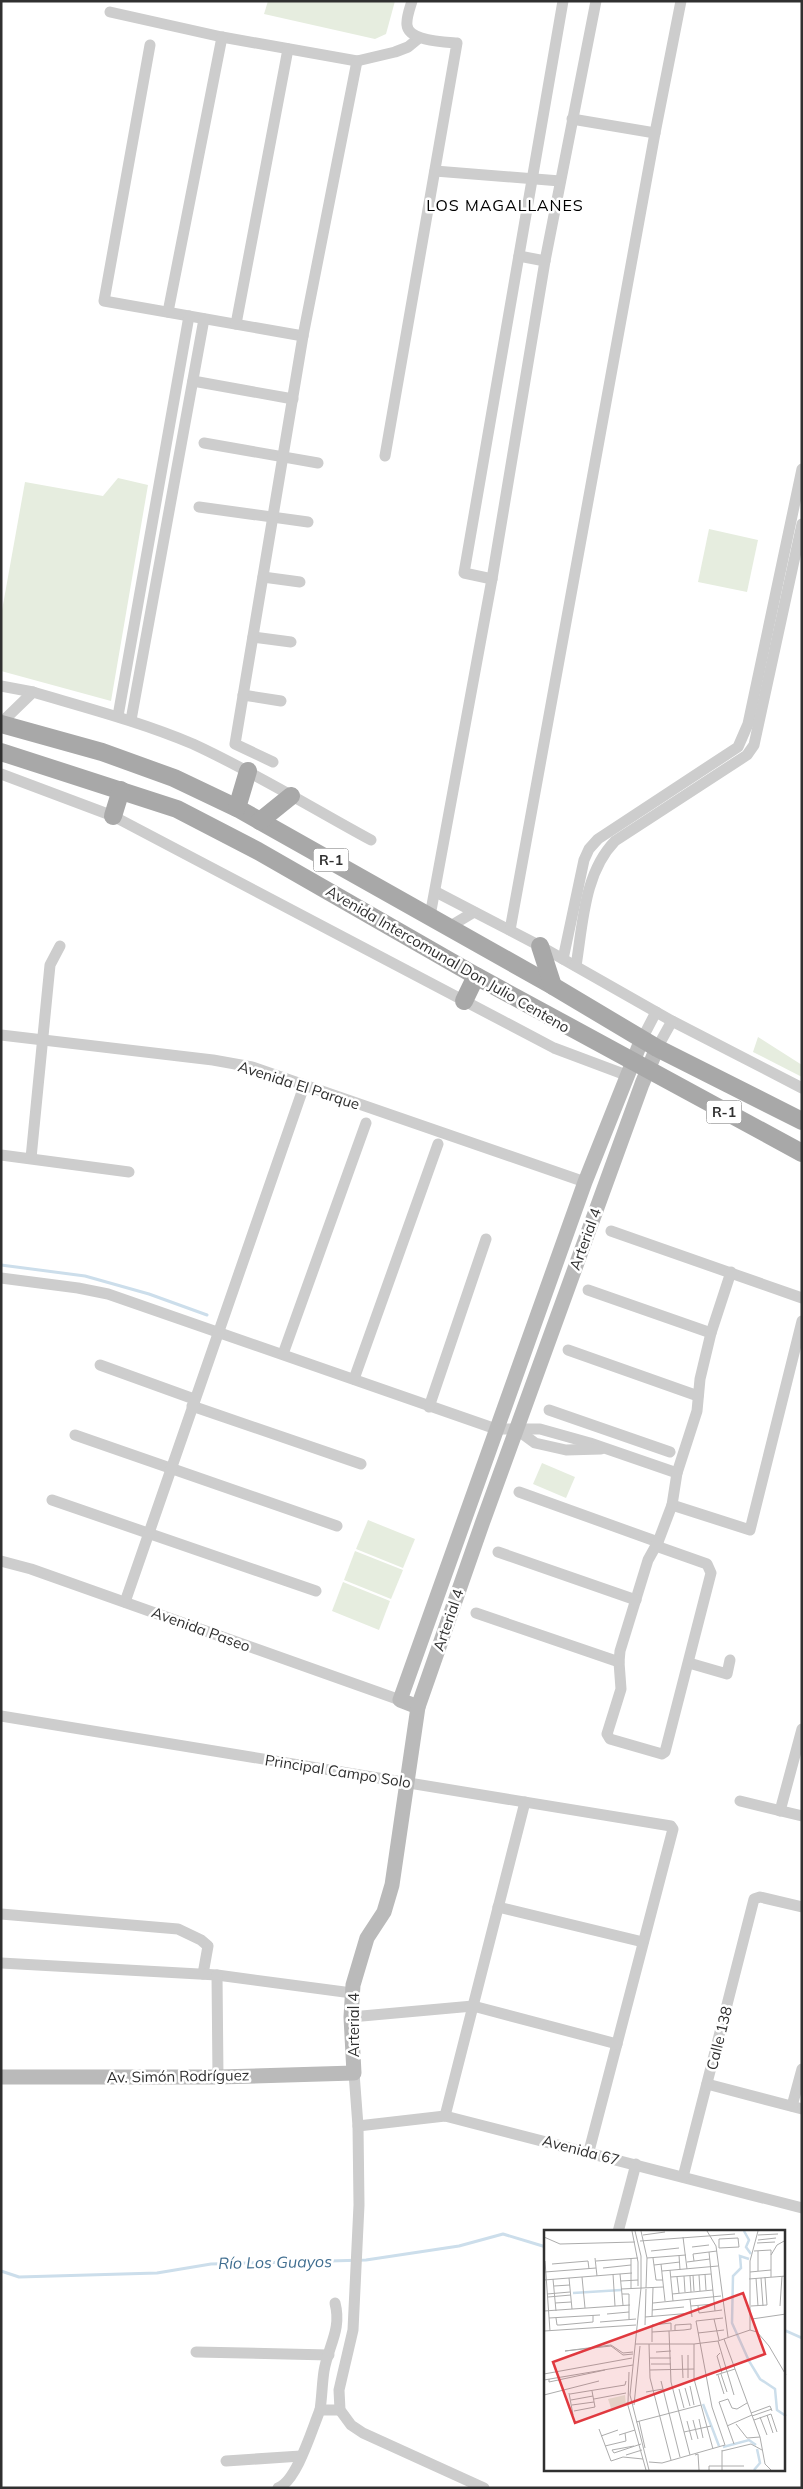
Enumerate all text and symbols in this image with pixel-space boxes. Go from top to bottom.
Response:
district label: LOS MAGALLANES [426,195,584,215]
road number: R-1 [314,848,348,872]
street label: Avenida Intercomunal Don Julio Centeno [323,881,573,1037]
street label: Avenida El Parque [236,1056,362,1114]
road number: R-1 [706,1100,742,1124]
street label: Arterial 4 [565,1205,605,1273]
street label: Arterial 4 [428,1586,468,1654]
street label: Avenida Paseo [149,1602,253,1656]
street label: Principal Campo Solo [264,1750,412,1792]
street label: Arterial 4 [344,1993,363,2057]
street label: Calle 138 [702,2004,736,2072]
street label: Av. Simón Rodríguez [106,2065,250,2087]
street label: Avenida 67 [540,2131,622,2169]
inset map [544,2230,786,2472]
water label: Río Los Guayos [218,2251,332,2273]

